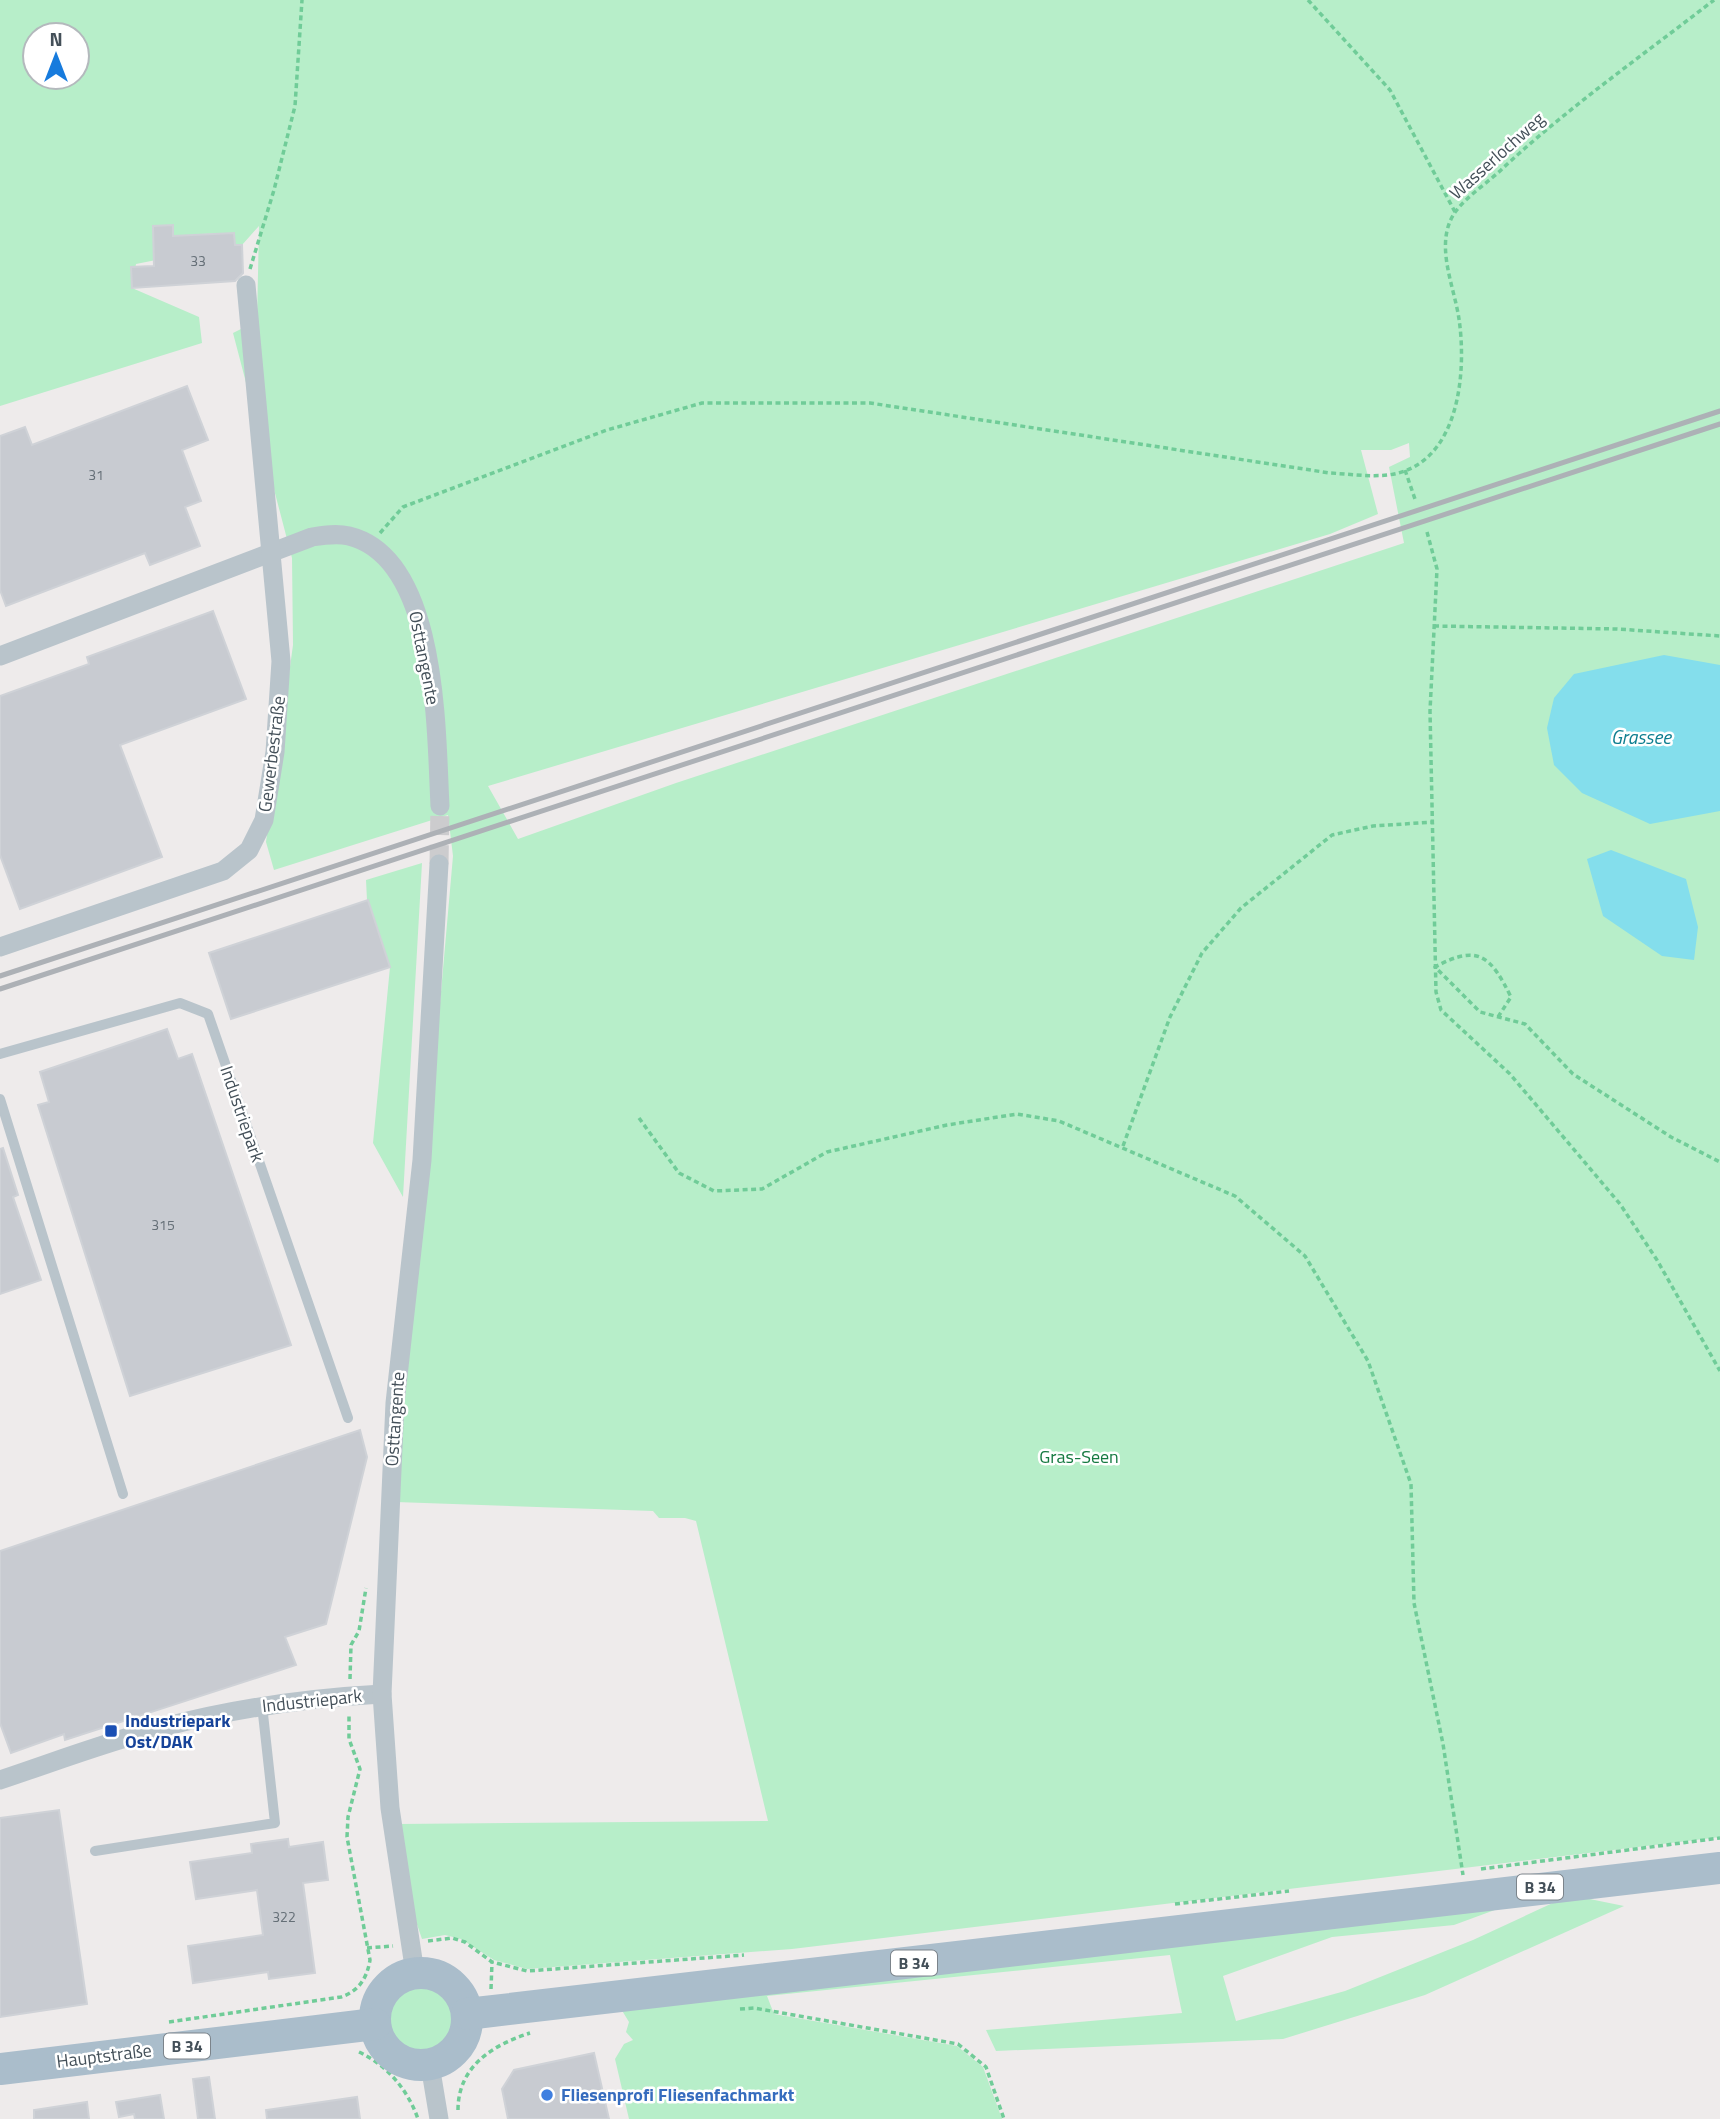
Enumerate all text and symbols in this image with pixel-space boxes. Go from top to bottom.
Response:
north arrow [21,21,91,91]
text: N [49,24,63,53]
street label: Wasserlochweg [1443,106,1550,206]
house number: 33 [190,250,206,271]
house number: 31 [88,464,104,485]
street label: Osttangente [402,609,447,707]
street label: Gewerbestraße [251,694,292,814]
water label: Grassee [1611,722,1672,751]
street label: Industriepark [213,1062,272,1166]
house number: 315 [151,1214,175,1235]
street label: Osttangente [378,1371,411,1467]
park label: Gras-Seen [1039,1443,1119,1470]
street label: Industriepark [261,1682,364,1719]
place label: Industriepark Ost/DAK [125,1707,231,1755]
marker: Industriepark Ost/DAK [103,1723,119,1739]
road number: B 34 [1517,1874,1563,1899]
house number: 322 [272,1906,296,1927]
road number: B 34 [891,1951,937,1976]
road number: B 34 [164,2034,210,2058]
street label: Hauptstraße [55,2036,153,2075]
place label: Fliesenprofi Fliesenfachmarkt [561,2081,795,2108]
marker: Fliesenprofi Fliesenfachmarkt [539,2087,555,2103]

